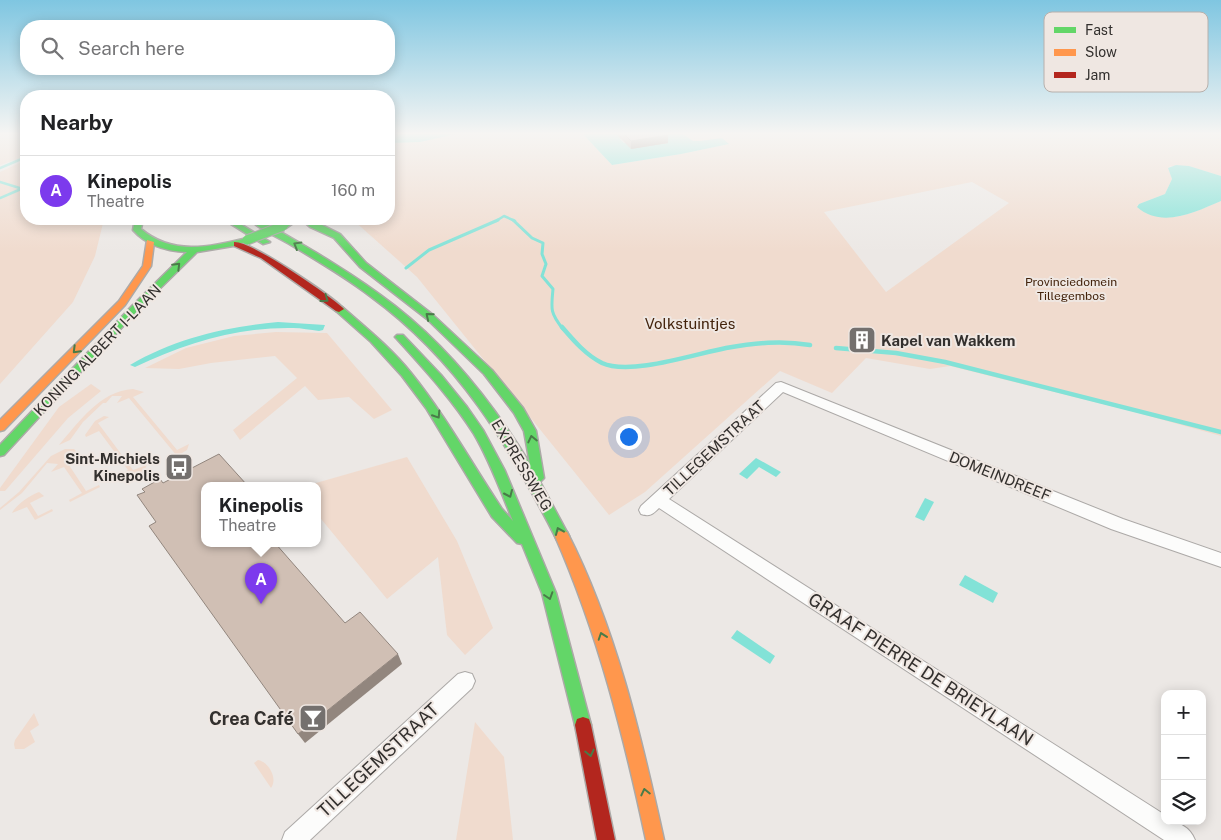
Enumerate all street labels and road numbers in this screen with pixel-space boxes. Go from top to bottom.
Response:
street label: KONING ALBERT I-LAAN [30,281,164,419]
street label: TILLEGEMSTRAAT [660,397,768,499]
street label: EXPRESSWEG [488,416,556,514]
street label: DOMEINDREEF [947,448,1053,504]
street label: GRAAF PIERRE DE BRIEYLAAN [805,588,1037,750]
street label: TILLEGEMSTRAAT [313,698,443,821]

